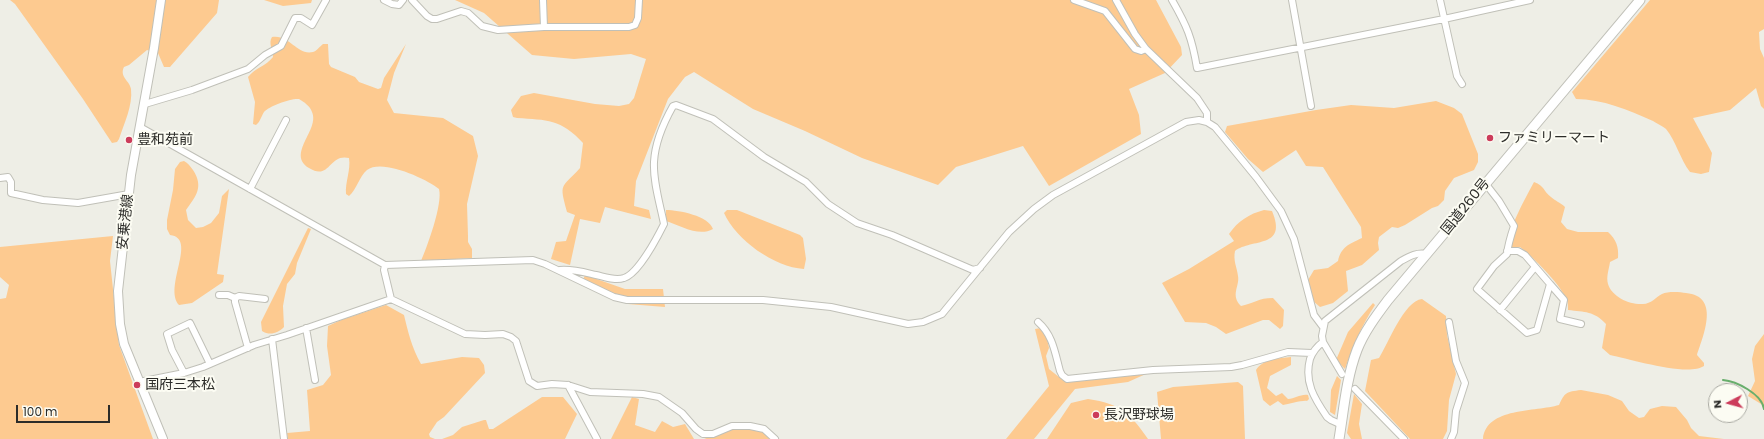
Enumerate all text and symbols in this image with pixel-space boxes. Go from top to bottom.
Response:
place label: ファミリーマート [1498,130,1610,146]
place label: 豊和苑前 [137,132,193,148]
marker: ファミリーマート [1485,133,1495,143]
marker: 豊和苑前 [124,135,134,145]
street label: 国道260号 [1438,175,1494,239]
street label: 安乗港線 [115,193,137,251]
place label: 国府三本松 [145,377,215,393]
marker: 国府三本松 [132,380,142,390]
north arrow [1708,383,1748,423]
scale bar [18,397,112,423]
text: N [1709,399,1725,409]
text: 100 m [23,403,57,420]
place label: 長沢野球場 [1104,407,1174,423]
marker: 長沢野球場 [1091,410,1101,420]

